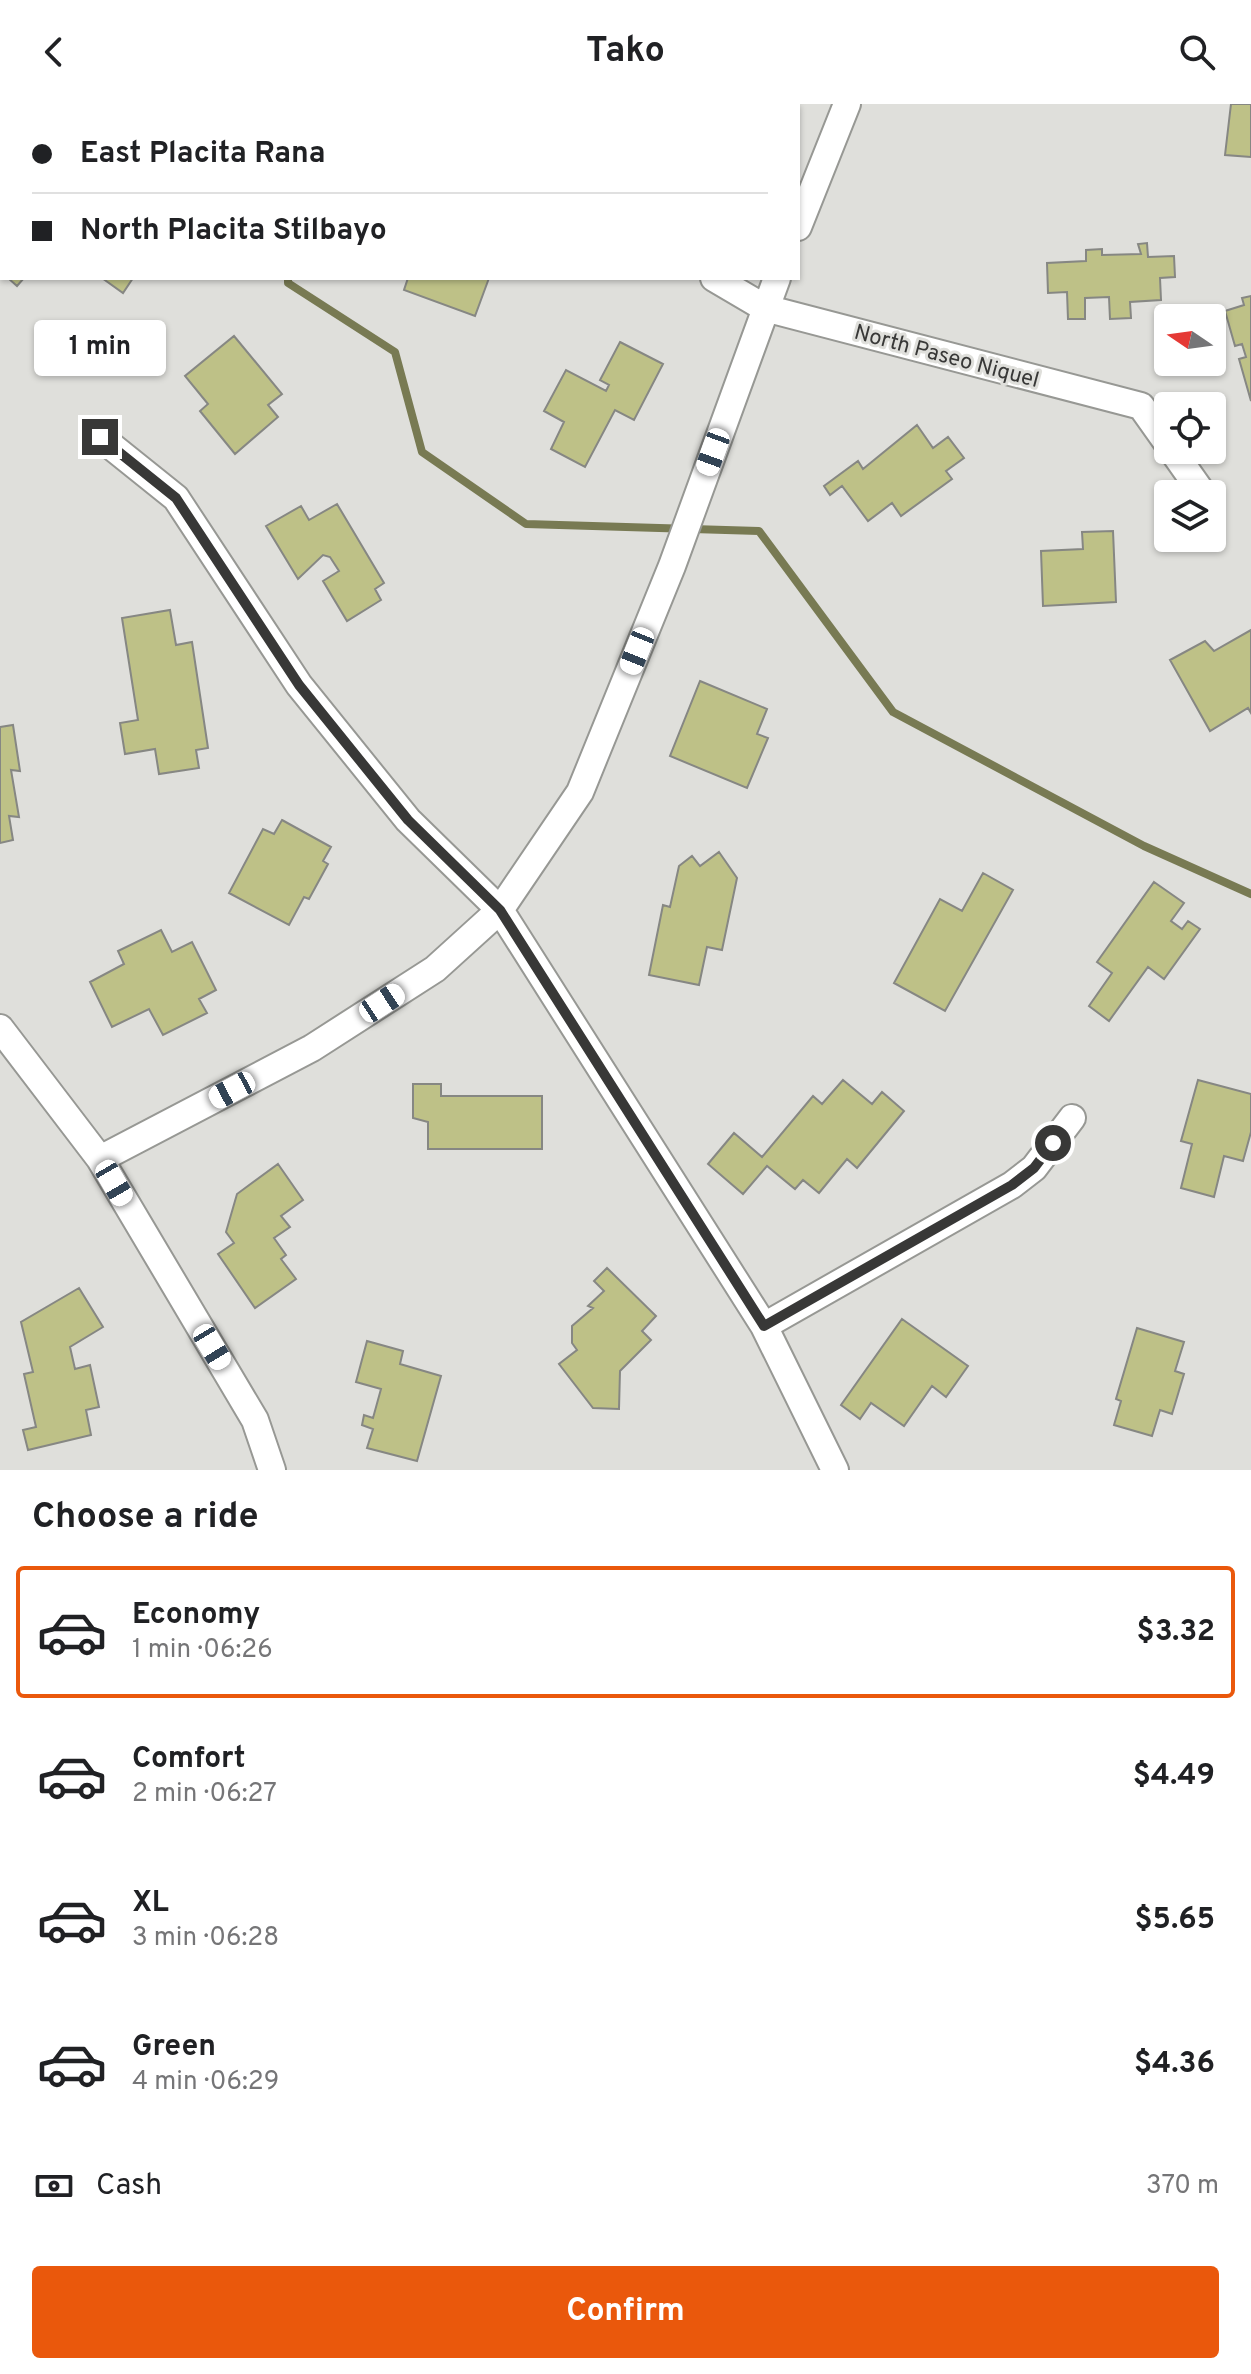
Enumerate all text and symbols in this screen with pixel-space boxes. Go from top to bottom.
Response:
text: Tako [586,29,665,75]
icon: back [32,30,76,74]
icon: search [1175,30,1219,74]
text: East Placita Rana [80,136,326,173]
text: North Placita Stilbayo [80,213,387,250]
north arrow [1154,304,1226,376]
map controls [1154,304,1226,552]
street label: North Paseo Niquel [851,320,1042,395]
callout: 1 min [34,321,166,377]
text: 1 min [69,331,131,364]
button: locate [1154,392,1226,464]
route end [82,419,118,455]
car [694,425,732,479]
button: layers [1154,480,1226,552]
car [617,624,657,678]
car [355,980,409,1026]
car [205,1068,259,1112]
route start [1035,1125,1071,1161]
car [92,1156,136,1210]
car [189,1320,235,1374]
text: Choose a ride [32,1495,258,1541]
icon: car [36,1596,108,1668]
text: Economy [132,1597,260,1634]
text: $3.32 [1137,1614,1215,1651]
text: 1 min · 06:26 [132,1634,273,1667]
icon: car [36,1740,108,1812]
text: Comfort [132,1741,245,1778]
text: $4.49 [1133,1758,1215,1795]
text: 2 min · 06:27 [132,1778,277,1811]
icon: car [36,1884,108,1956]
text: XL [132,1885,169,1922]
text: $5.65 [1135,1902,1215,1939]
text: 3 min · 06:28 [132,1922,279,1955]
icon: car [36,2028,108,2100]
text: Green [132,2029,216,2066]
text: $4.36 [1134,2046,1215,2083]
text: 4 min · 06:29 [132,2066,279,2099]
icon: cash [32,2164,76,2208]
text: Cash [96,2168,162,2205]
text: 370 m [1146,2170,1219,2203]
button: Confirm [32,2266,1219,2358]

